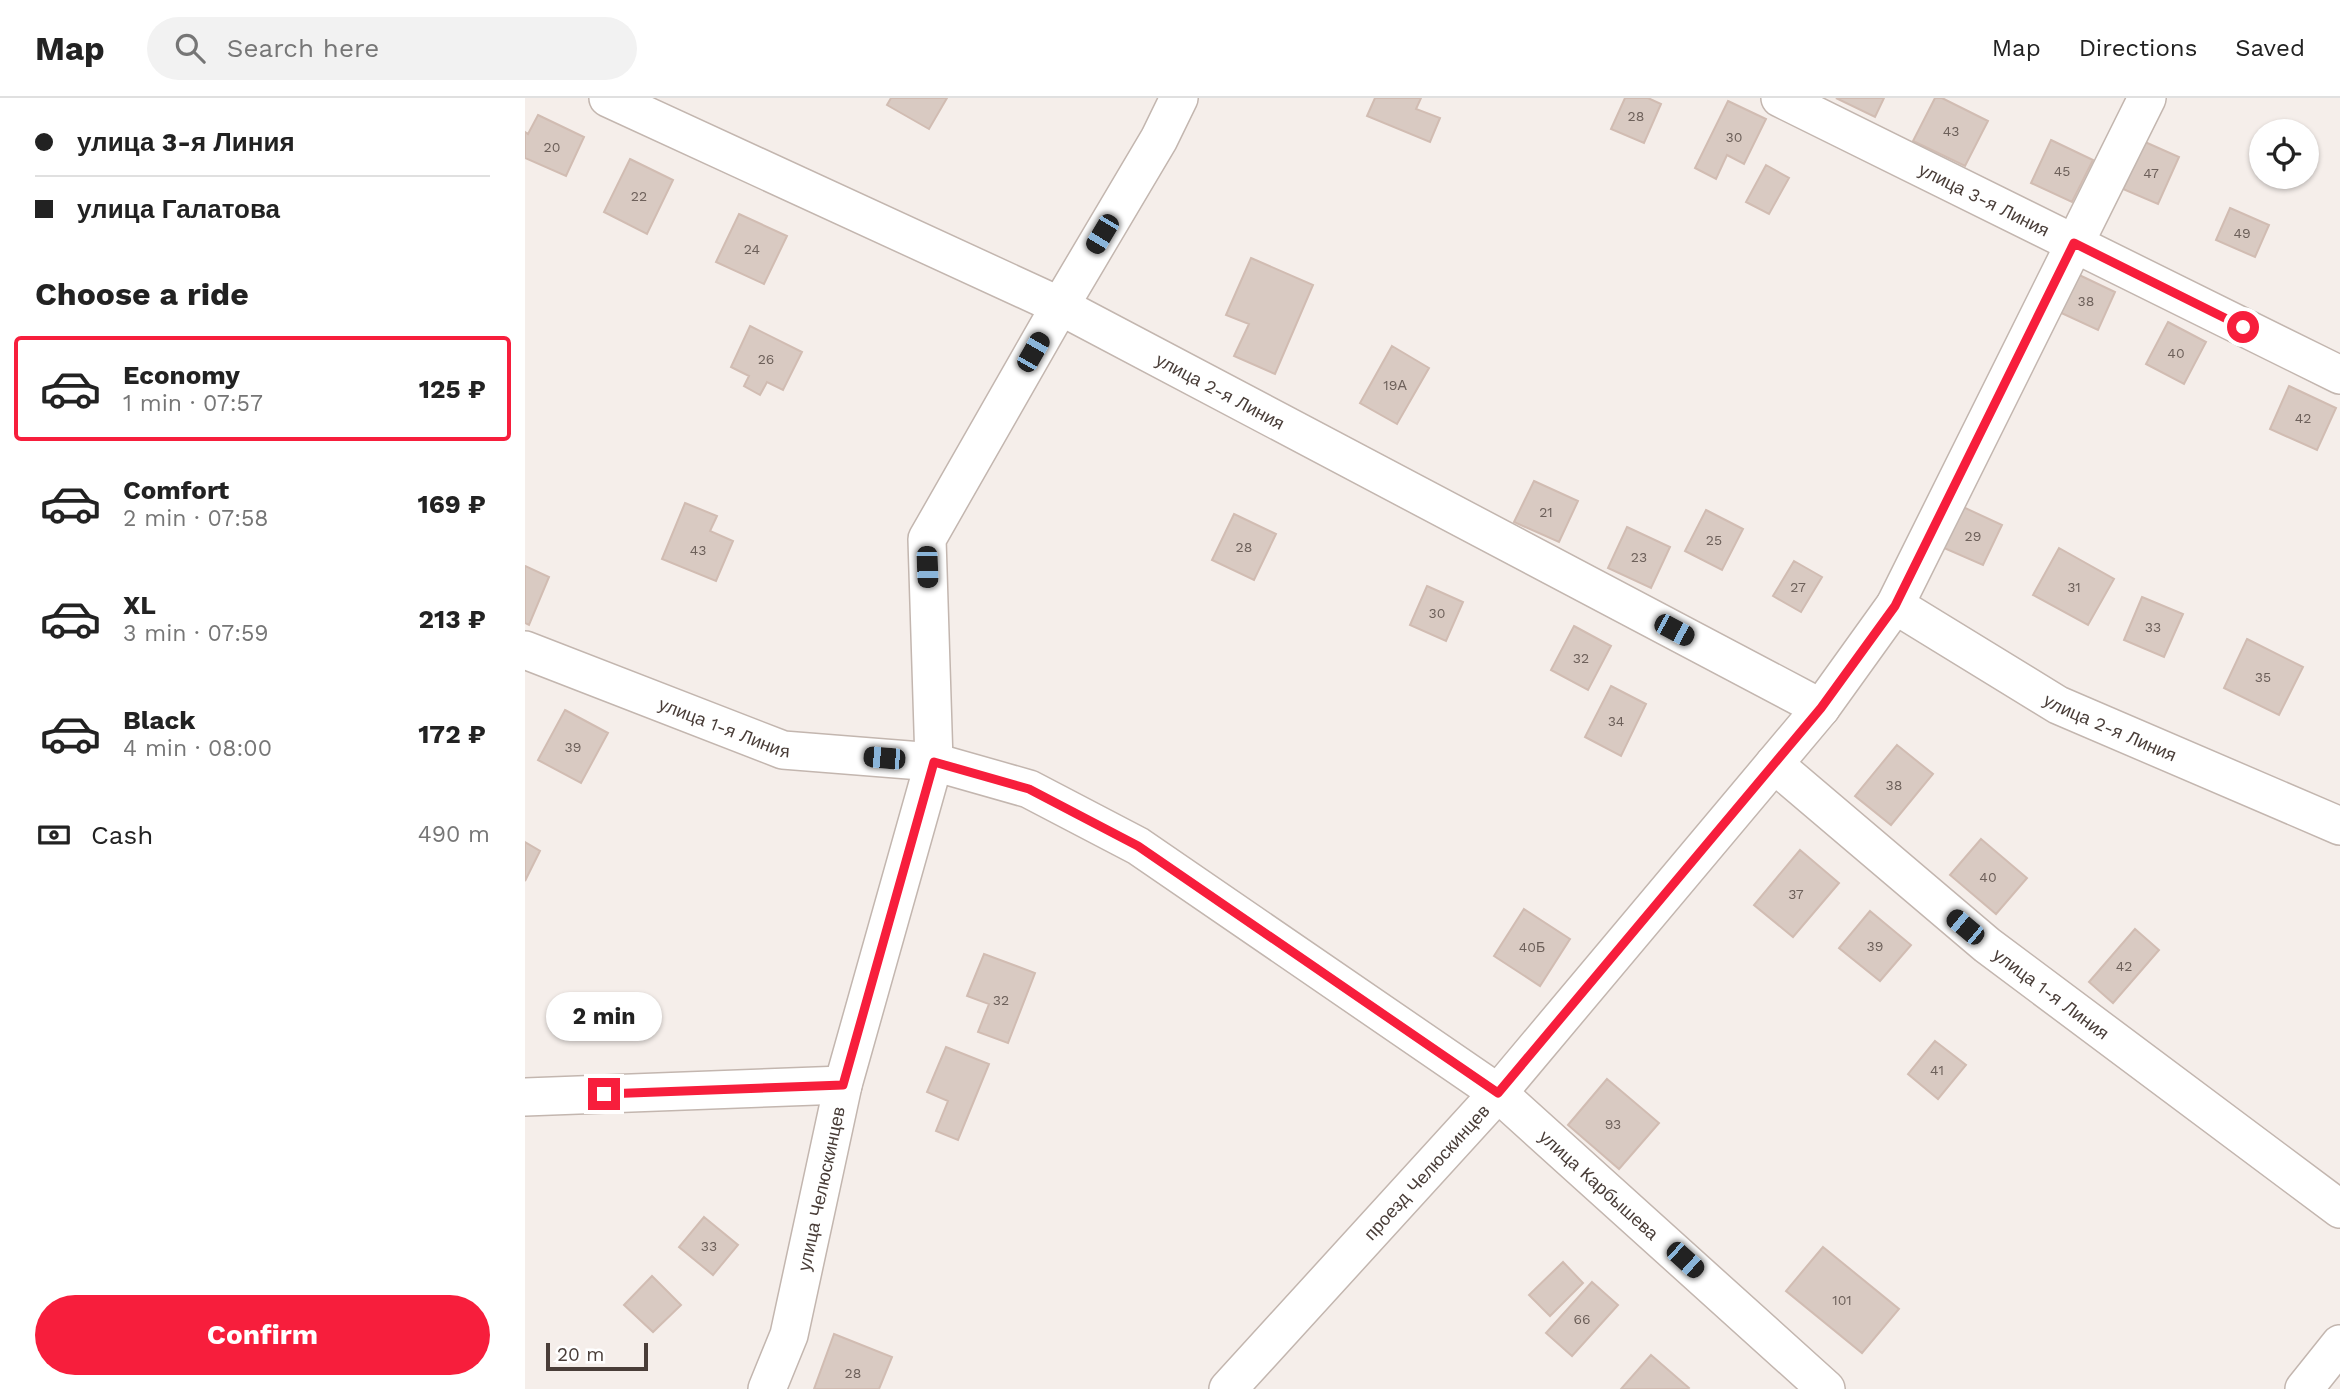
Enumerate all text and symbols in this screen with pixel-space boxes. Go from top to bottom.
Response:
search box [147,17,637,80]
text: Map [35,29,105,68]
icon: search [171,29,209,67]
text: Search here [227,33,379,63]
text: Map [1992,34,2041,62]
text: Directions [2079,34,2197,62]
text: Saved [2235,34,2305,62]
house number: 28 [1628,108,1644,124]
map controls [2249,119,2319,189]
button: locate [2249,119,2319,189]
house number: 43 [1943,123,1959,139]
text: улица 3-я Линия [77,127,295,157]
house number: 30 [1726,129,1742,145]
house number: 20 [544,139,560,155]
street label: улица 3-я Линия [1916,158,2053,240]
house number: 45 [2054,163,2070,179]
house number: 47 [2143,165,2159,181]
house number: 22 [631,188,647,204]
text: улица Галатова [77,194,280,224]
car [1083,211,1122,257]
house number: 49 [2233,225,2251,241]
house number: 24 [744,241,760,257]
text: Choose a ride [35,275,249,313]
house number: 38 [2078,293,2094,309]
route start [2227,311,2259,343]
car [1014,329,1053,375]
house number: 40 [2167,345,2185,361]
street label: улица 2-я Линия [1153,348,1288,433]
house number: 26 [758,351,774,367]
icon: car [39,357,102,420]
text: Economy [123,360,240,390]
text: 125 ₽ [419,374,486,404]
house number: 19А [1383,377,1407,393]
text: 1 min · 07:57 [123,390,263,417]
house number: 42 [2295,410,2311,426]
icon: car [39,472,102,535]
text: Comfort [123,475,229,505]
text: 169 ₽ [417,489,486,519]
house number: 21 [1539,504,1553,520]
text: 2 min · 07:58 [123,505,269,532]
house number: 29 [1965,528,1981,544]
house number: 25 [1706,532,1722,548]
house number: 28 [1236,539,1252,555]
house number: 43 [690,542,706,558]
car [916,546,939,588]
house number: 23 [1631,549,1647,565]
house number: 27 [1790,579,1806,595]
house number: 31 [2067,579,2081,595]
icon: car [39,587,102,650]
text: XL [123,590,156,620]
text: 213 ₽ [419,604,486,634]
house number: 30 [1429,605,1445,621]
car [1651,611,1698,649]
house number: 33 [2145,619,2161,635]
text: 3 min · 07:59 [123,620,269,647]
house number: 32 [1573,650,1589,666]
house number: 35 [2255,669,2271,685]
street label: улица 2-я Линия [2040,688,2180,765]
street label: улица 1-я Линия [656,692,791,761]
icon: car [39,702,102,765]
text: Black [123,705,195,735]
house number: 34 [1608,713,1624,729]
text: 172 ₽ [418,719,486,749]
text: 4 min · 08:00 [123,735,272,762]
house number: 39 [565,739,581,755]
car [863,746,906,770]
house number: 38 [1886,777,1902,793]
icon: cash [35,816,73,854]
text: Cash [91,820,153,850]
text: 490 m [418,821,490,848]
house number: 40 [1979,869,1997,885]
house number: 37 [1788,886,1804,902]
car [1943,905,1988,949]
house number: 39 [1867,938,1883,954]
house number: 40Б [1519,939,1545,955]
street label: улица 1-я Линия [1989,943,2113,1043]
house number: 42 [2116,958,2132,974]
callout: 2 min [546,992,662,1042]
house number: 32 [993,992,1009,1008]
text: 2 min [573,1003,635,1030]
house number: 41 [1930,1062,1944,1078]
route end [588,1078,620,1110]
street label: проезд Челюскинцев [1359,1100,1493,1244]
street label: улица Челюскинцев [793,1105,849,1273]
house number: 93 [1605,1116,1621,1132]
street label: улица Карбышева [1535,1125,1664,1244]
house number: 33 [701,1238,717,1254]
car [1663,1238,1708,1282]
house number: 101 [1832,1292,1852,1308]
button: Confirm [35,1295,490,1375]
house number: 66 [1573,1311,1591,1327]
scale bar [546,1340,647,1372]
text: 20 m [557,1343,604,1366]
house number: 28 [845,1365,861,1381]

